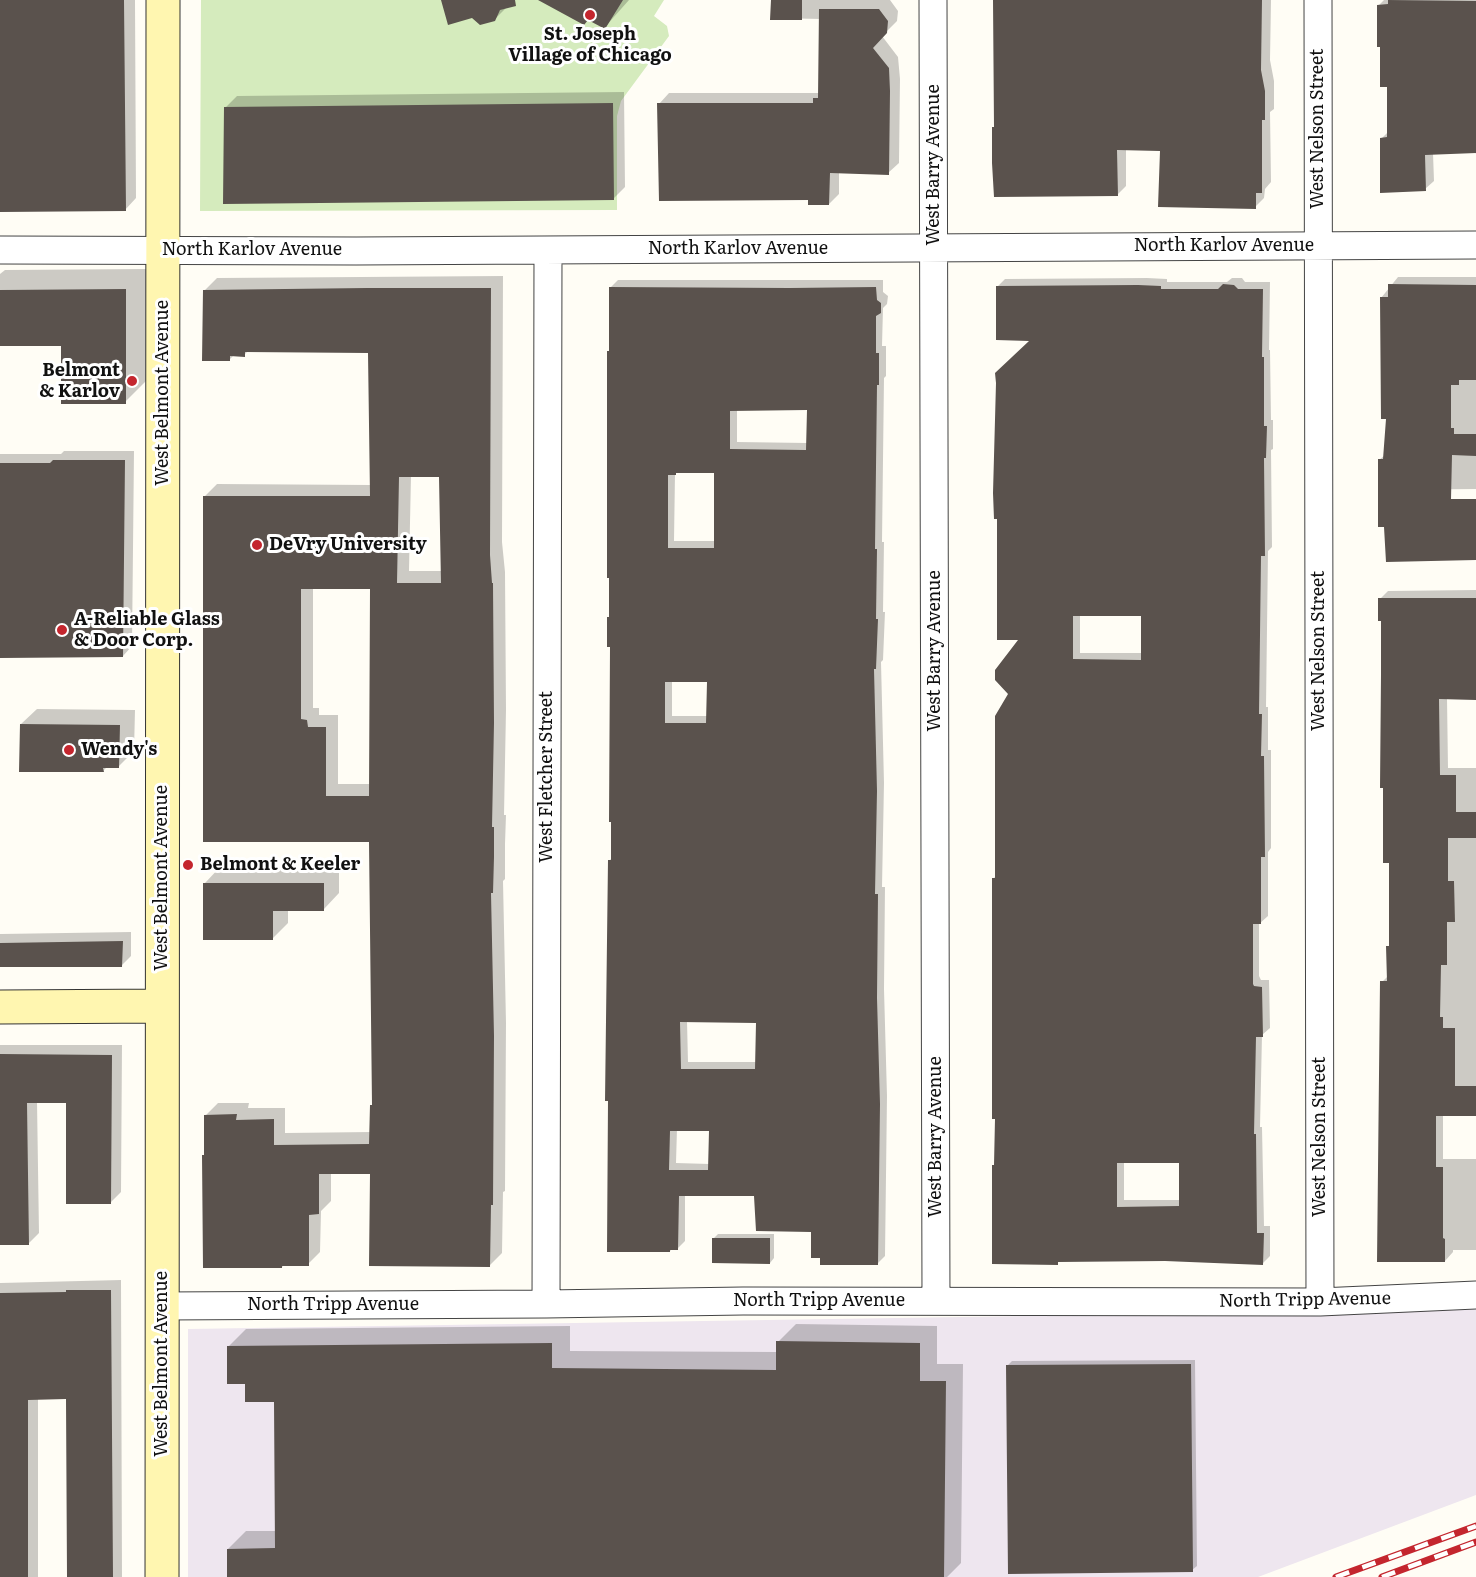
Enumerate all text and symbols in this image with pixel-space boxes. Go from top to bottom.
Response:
marker: St. Joseph Village of Chicago [583,8,597,22]
place label: St. Joseph Village of Chicago [508,24,672,66]
street label: West Nelson Street [1307,49,1329,209]
street label: West Barry Avenue [923,84,945,246]
street label: North Karlov Avenue [1134,235,1314,257]
street label: North Karlov Avenue [648,238,828,260]
street label: North Karlov Avenue [162,239,342,261]
street label: West Belmont Avenue [152,300,174,486]
place label: Belmont & Karlov [39,360,120,403]
marker: Belmont & Karlov [125,374,139,388]
place label: DeVry University [269,534,427,556]
marker: DeVry University [250,538,264,552]
street label: West Barry Avenue [924,570,946,732]
street label: West Nelson Street [1308,571,1330,731]
place label: A-Reliable Glass & Door Corp. [74,609,220,652]
marker: A-Reliable Glass & Door Corp. [55,623,69,637]
street label: West Fletcher Street [536,691,558,863]
place label: Wendy's [81,739,157,761]
marker: Wendy's [62,743,76,757]
street label: West Belmont Avenue [151,785,173,971]
place label: Belmont & Keeler [200,854,360,876]
marker: Belmont & Keeler [181,858,195,872]
street label: West Barry Avenue [925,1056,947,1218]
street label: West Nelson Street [1309,1057,1331,1217]
street label: West Belmont Avenue [151,1271,173,1457]
street label: North Tripp Avenue [1219,1288,1391,1312]
street label: North Tripp Avenue [733,1290,905,1312]
street label: North Tripp Avenue [247,1294,419,1316]

